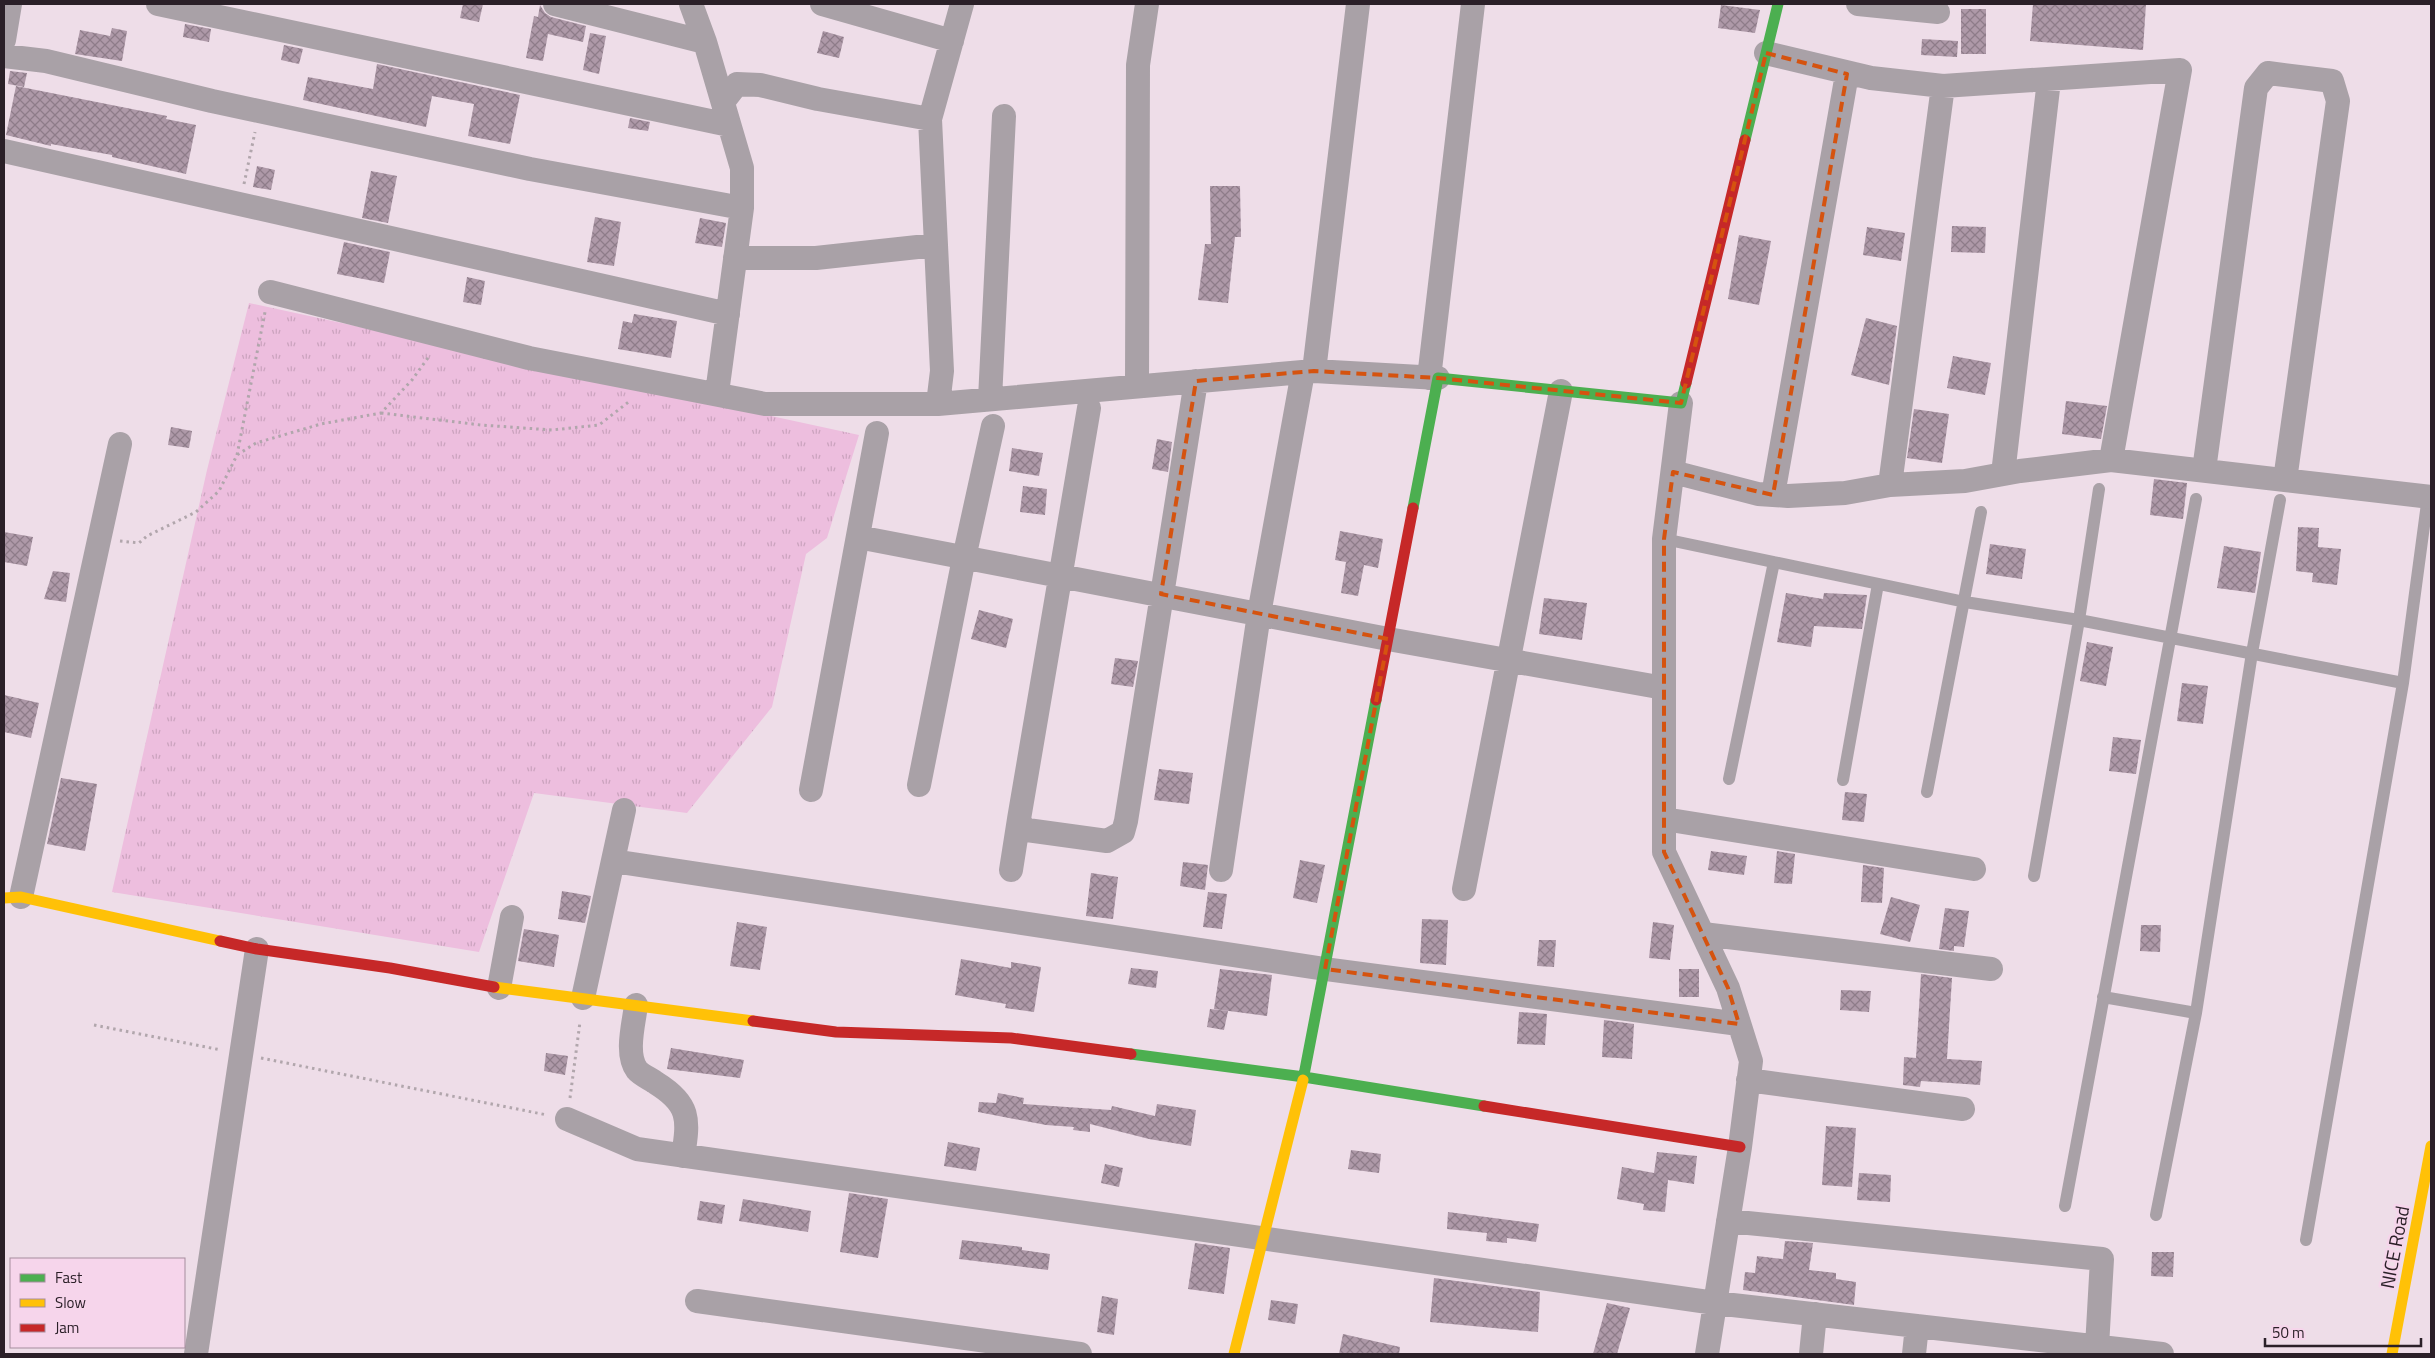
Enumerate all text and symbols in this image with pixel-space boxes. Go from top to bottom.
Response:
street label: NICE Road [2372,1203,2416,1291]
legend [10,1258,185,1348]
text: Fast [55,1266,83,1289]
text: Slow [55,1291,86,1314]
text: Jam [55,1316,79,1339]
scale bar [2265,1316,2421,1348]
text: 50 m [2272,1321,2305,1344]

